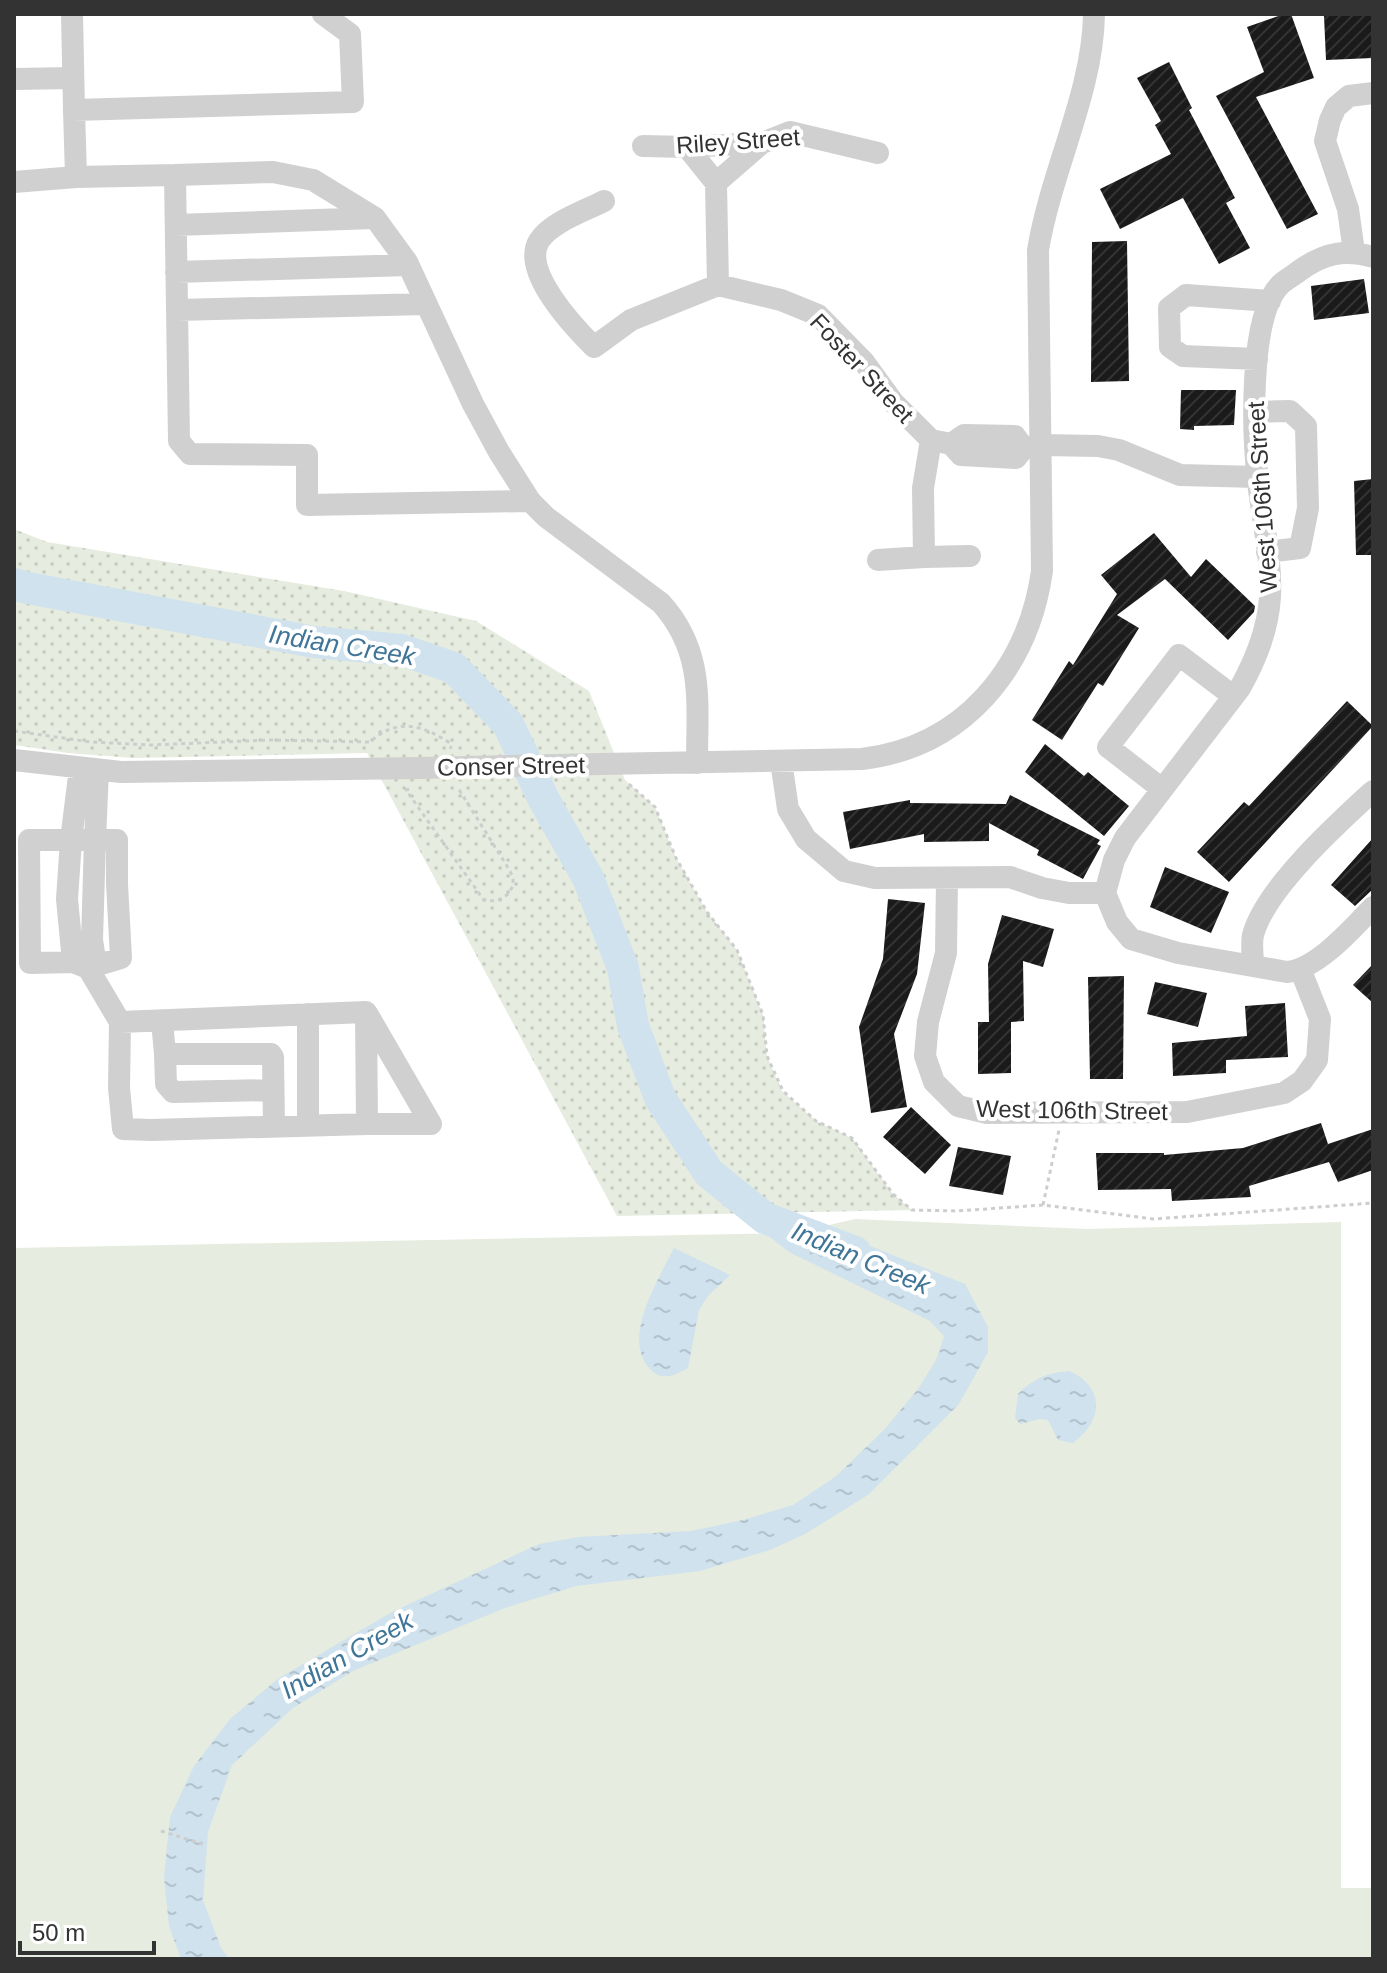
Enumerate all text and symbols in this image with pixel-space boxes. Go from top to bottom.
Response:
street label: Riley Street [675,123,801,159]
street label: Foster Street [805,308,919,428]
street label: West 106th Street [1242,400,1282,594]
water label: Indian Creek [267,619,419,672]
street label: Conser Street [437,751,586,781]
street label: West 106th Street [976,1095,1168,1125]
water label: Indian Creek [787,1215,937,1301]
water label: Indian Creek [276,1604,420,1705]
scale bar [20,1905,154,1955]
text: 50 m [32,1919,85,1946]

